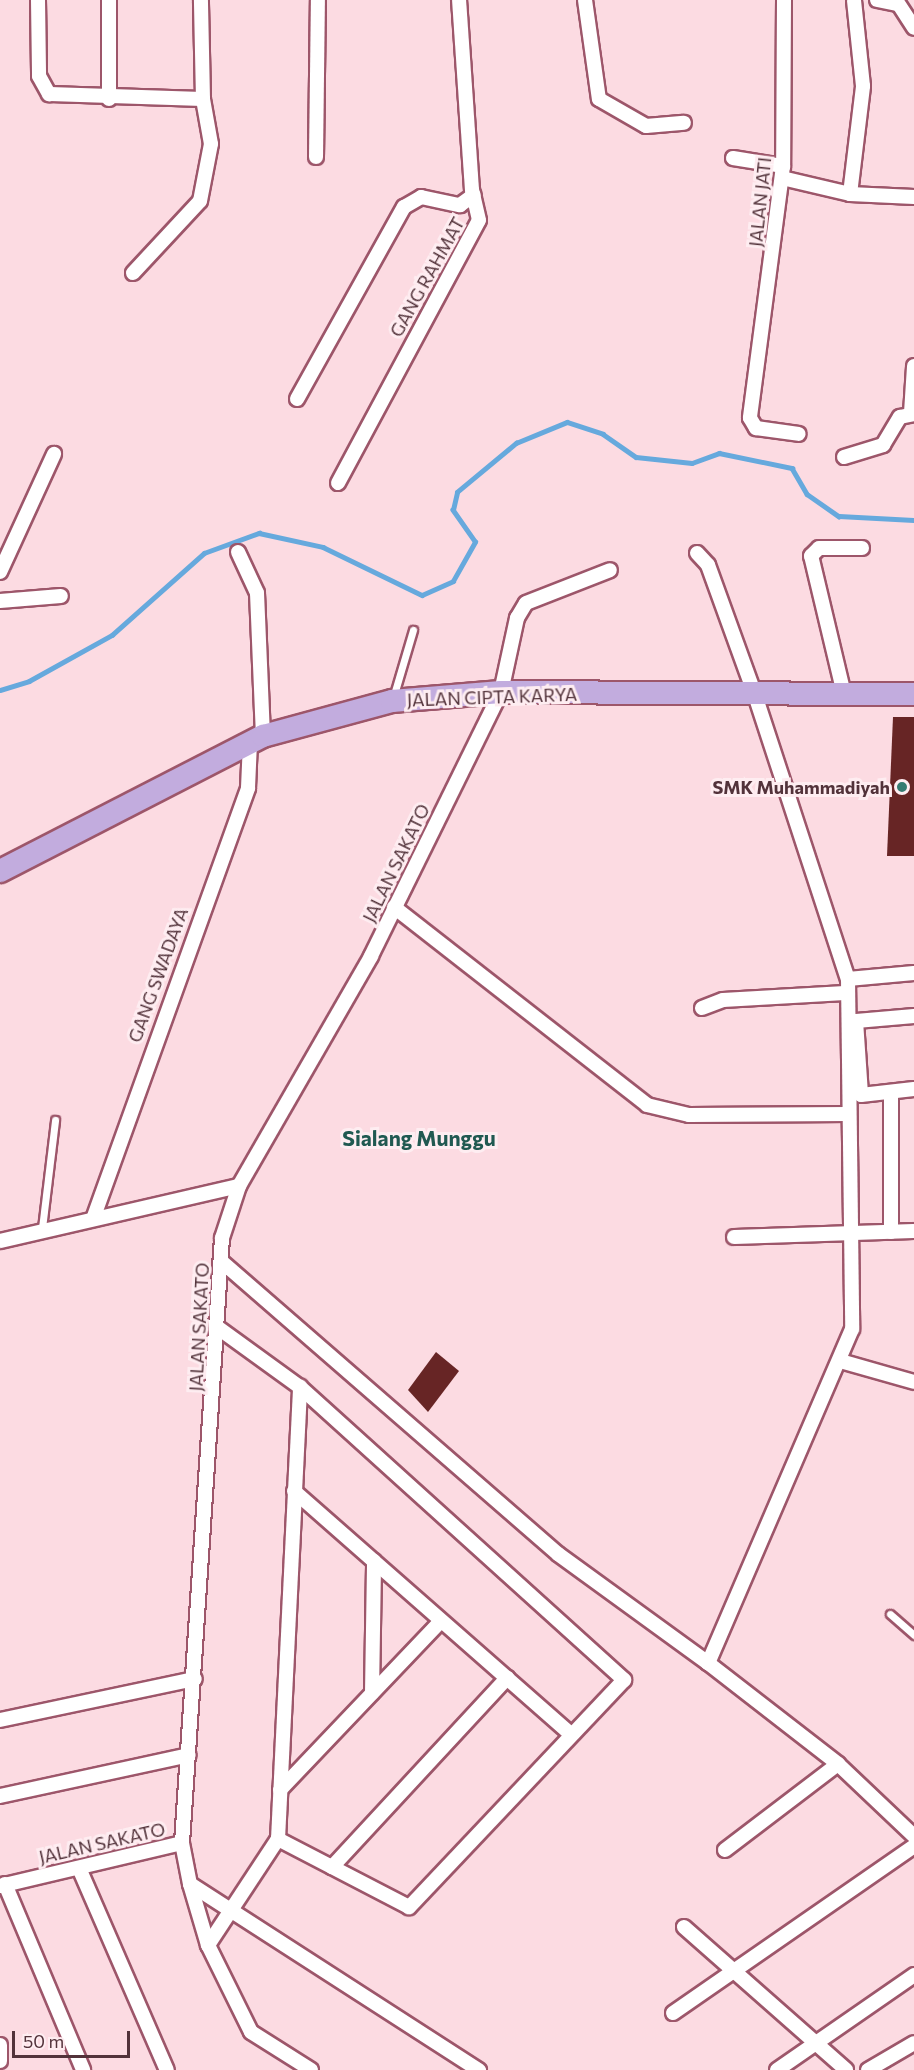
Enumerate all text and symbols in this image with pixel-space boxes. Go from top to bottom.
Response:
street label: JALAN JATI [745,156,775,248]
street label: GANG RAHMAT [385,213,469,341]
street label: JALAN CIPTA KARYA [406,683,578,711]
place label: SMK Muhammadiyah [712,776,890,798]
marker: SMK Muhammadiyah [895,780,909,794]
street label: JALAN SAKATO [358,800,434,926]
street label: GANG SWADAYA [124,905,192,1045]
district label: Sialang Munggu [342,1125,496,1151]
street label: JALAN SAKATO [185,1262,213,1392]
street label: JALAN SAKATO [37,1818,167,1868]
scale bar [15,2019,134,2057]
text: 50 m [23,2030,64,2052]

